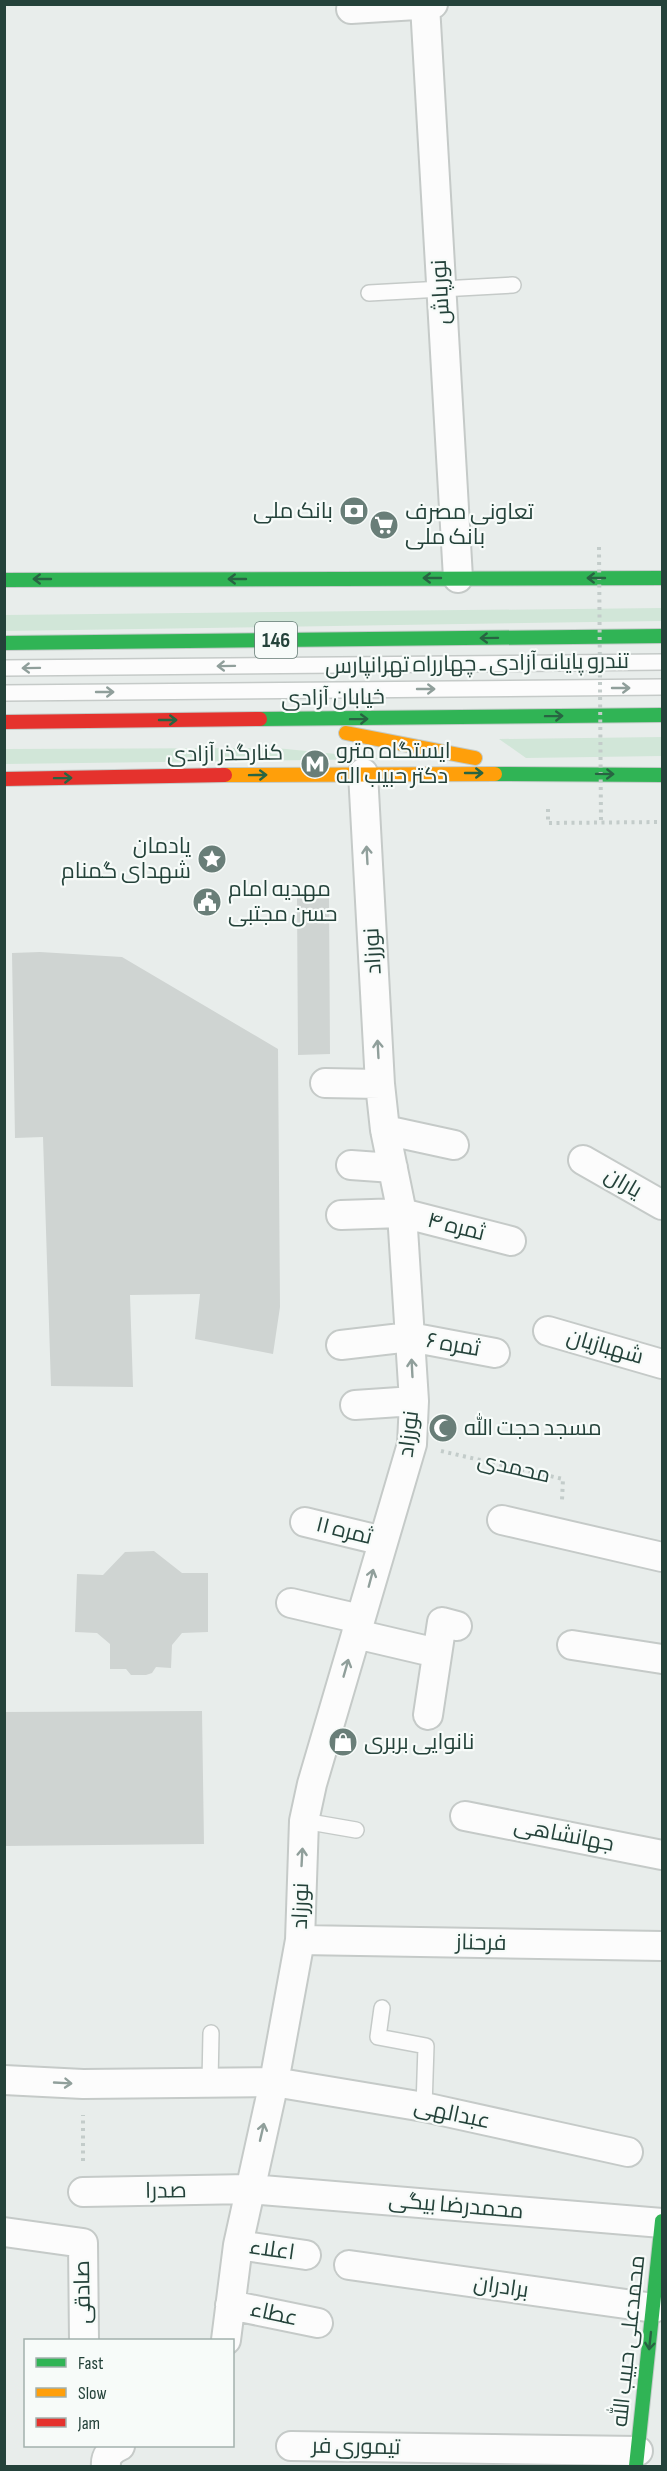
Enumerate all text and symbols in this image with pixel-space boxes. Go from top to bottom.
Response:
street label: نورپاش [426,259,456,325]
bank icon: بانک ملی [338,495,370,527]
place label: بانک ملی [253,498,333,525]
place label: تعاونی مصرف بانک ملی [405,499,534,551]
supermarket icon: تعاونی مصرف بانک ملی [368,509,400,541]
one-way arrow [422,572,442,584]
one-way arrow [586,572,606,584]
one-way arrow [32,573,52,585]
one-way arrow [227,573,247,585]
road number: 146 [255,622,297,658]
one-way arrow [479,632,499,644]
street label: تندرو پایانه آزادی ـ چهارراه تهرانپارس [325,648,629,680]
one-way arrow [217,660,237,672]
one-way arrow [22,662,42,674]
one-way arrow [610,682,630,694]
one-way arrow [415,683,435,695]
street label: خیابان آزادی [281,684,385,712]
one-way arrow [94,686,114,698]
one-way arrow [544,710,564,722]
one-way arrow [349,713,369,725]
one-way arrow [157,715,177,726]
place label: ایستگاه مترو دکتر حبیب اله [336,738,451,790]
street label: کنارگذر آزادی [167,739,283,769]
metro station icon: ایستگاه مترو دکتر حبیب اله [299,748,331,780]
one-way arrow [463,767,483,779]
one-way arrow [595,768,615,779]
one-way arrow [247,769,267,780]
one-way arrow [52,772,72,784]
place label: یادمان شهدای گمنام [61,833,191,886]
place icon: یادمان شهدای گمنام [196,843,228,875]
one-way arrow [362,845,373,865]
place label: مهدیه امام حسن مجتبی [228,876,337,928]
public building icon: مهدیه امام حسن مجتبی [191,886,223,918]
street label: نورزاد [358,927,388,975]
one-way arrow [372,1040,383,1060]
street label: یاران [599,1162,647,1204]
street label: ثمره ۴ [424,1207,488,1247]
street label: شهبازیان [564,1323,646,1371]
street label: ثمره ۶ [424,1327,482,1363]
one-way arrow [406,1358,417,1378]
street label: نورزاد [393,1409,425,1459]
mosque icon: مسجد حجت الله [427,1412,459,1444]
place label: مسجد حجت الله [464,1413,602,1442]
street label: محمدی [475,1447,553,1489]
street label: ثمره ۱۱ [313,1511,375,1551]
one-way arrow [366,1569,377,1588]
one-way arrow [341,1659,352,1678]
shop icon: نانوایی بربری [327,1726,359,1758]
place label: نانوایی بربری [364,1729,474,1756]
street label: جهانشاهی [512,1812,616,1858]
one-way arrow [297,1847,308,1867]
street label: نورزاد [287,1882,315,1930]
street label: فرحناز [453,1929,507,1957]
one-way arrow [52,2078,72,2089]
street label: عبدالهی [411,2093,493,2135]
one-way arrow [257,2123,269,2142]
street label: صدرا [145,2177,187,2205]
street label: محمدرضا بیگی [387,2187,525,2225]
street label: اعلاء [247,2233,297,2267]
street label: محمدعلی حبیب الله [605,2254,651,2428]
street label: صادقی [69,2260,97,2324]
street label: برادران [472,2270,530,2304]
street label: عطاء [248,2296,300,2332]
one-way arrow [644,2331,655,2351]
legend [24,2339,234,2447]
text: Fast [78,2353,104,2374]
text: Slow [78,2383,107,2404]
text: Jam [77,2413,100,2434]
street label: تیموری فر [309,2433,401,2461]

